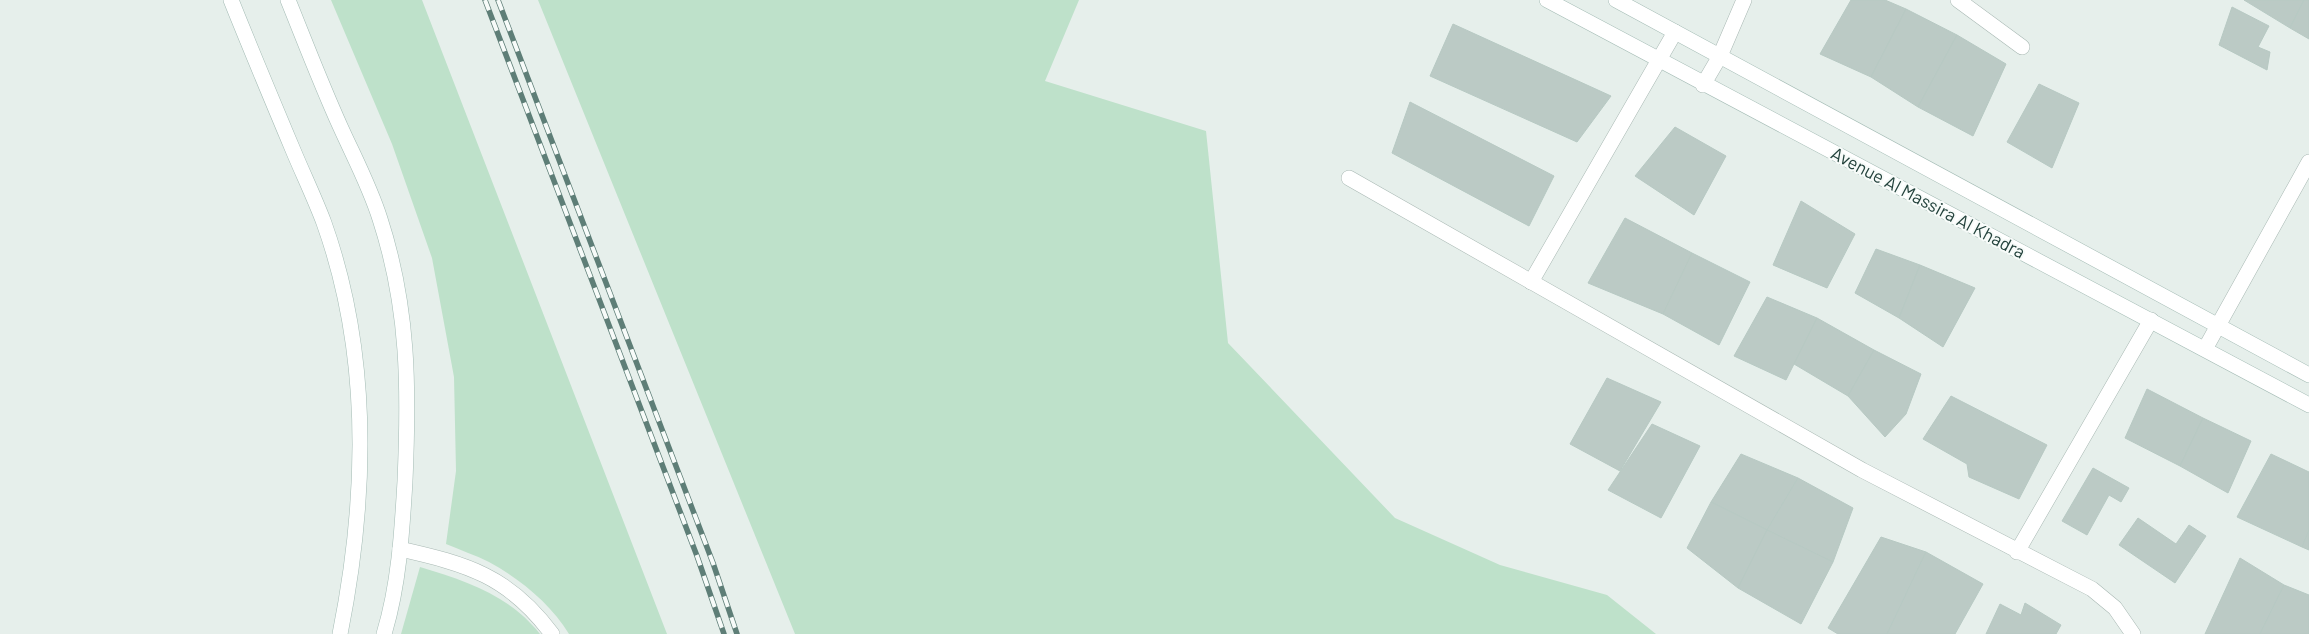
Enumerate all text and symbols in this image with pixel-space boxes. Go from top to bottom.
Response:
street label: Avenue Al Massira Al Khadra [1828,142,2029,263]

